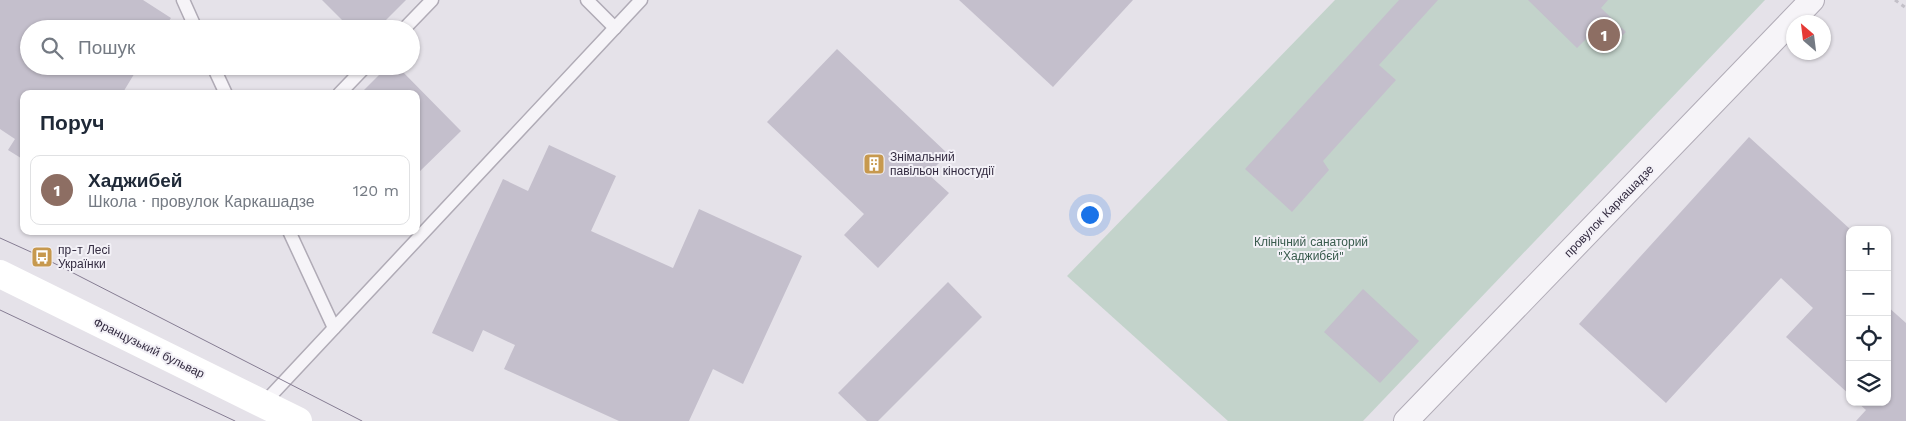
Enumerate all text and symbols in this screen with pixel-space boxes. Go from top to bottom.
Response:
north arrow [1786,15,1831,60]
pin: 1 [1588,16,1620,54]
search box [20,20,420,75]
icon: search [38,34,66,62]
text: Пошук [78,36,135,59]
text: Поруч [40,110,104,135]
place label: Знімальний павільон кіностудії [890,150,995,178]
building icon: Знімальний павільон кіностудії [862,152,886,176]
street label: провулок Каркашадзе [1561,162,1657,260]
text: Хаджибей [88,169,182,192]
text: 1 [54,181,60,200]
text: 120 m [353,181,399,200]
text: Школа · провулок Каркашадзе [88,192,315,211]
your location [1077,202,1103,228]
map controls [1846,226,1891,406]
button: + [1846,226,1891,271]
park label: Клінічний санаторий "Хаджибєй" [1254,235,1368,263]
place label: пр-т Лесі Українки [58,243,110,271]
bus stop icon: пр-т Лесі Українки [30,245,54,269]
button: − [1846,271,1891,316]
street label: Французький бульвар [91,315,207,381]
button: locate [1846,316,1891,361]
button: layers [1846,361,1891,406]

